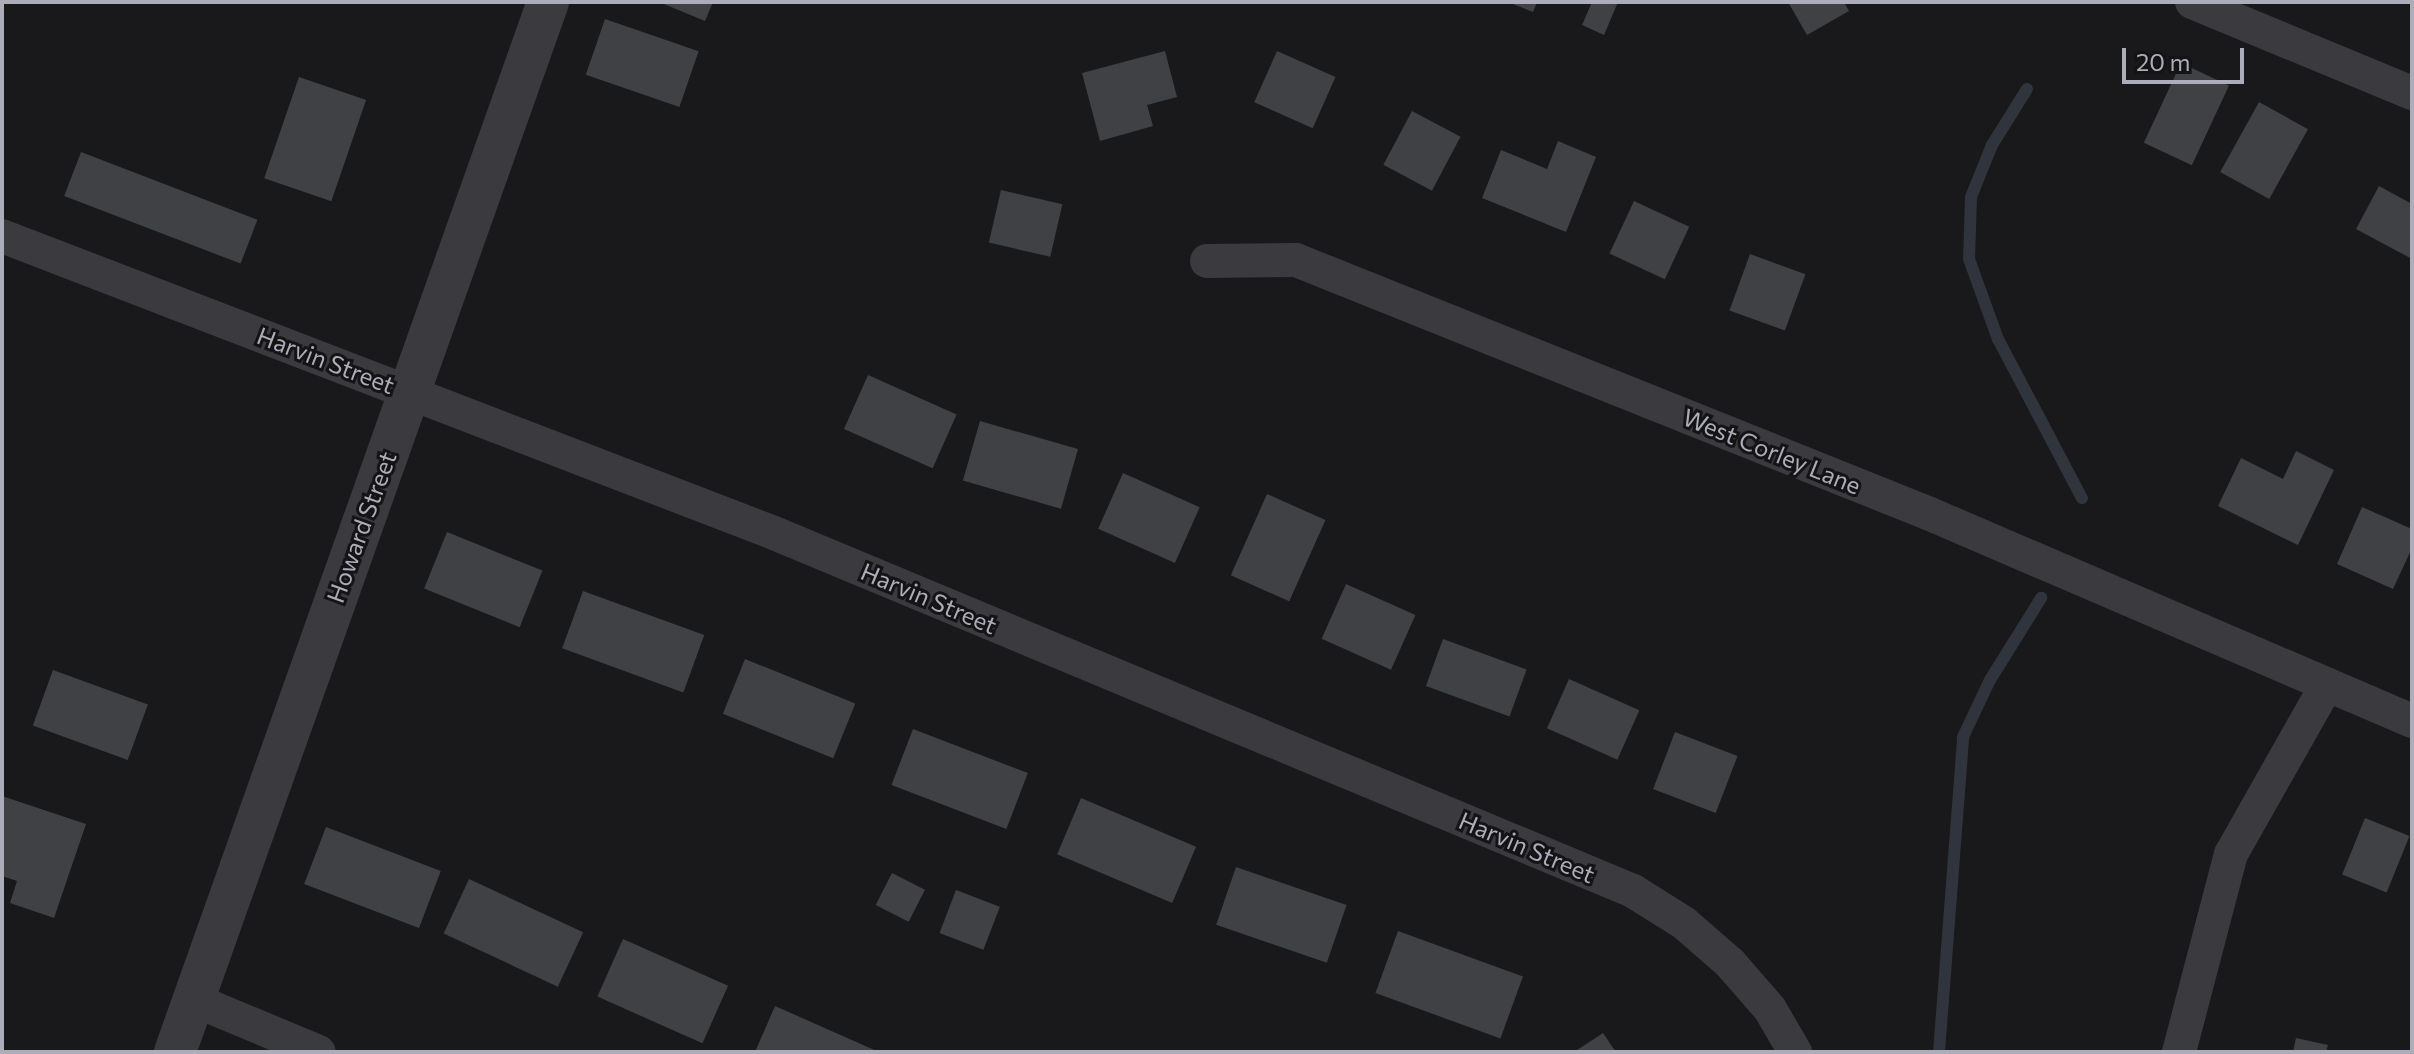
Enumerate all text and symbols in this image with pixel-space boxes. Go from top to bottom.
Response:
scale bar [2126,32,2248,82]
text: 20 m [2136,47,2190,76]
street label: Harvin Street [253,321,399,399]
street label: West Corley Lane [1679,402,1865,500]
street label: Howard Street [320,447,402,607]
street label: Harvin Street [857,556,1001,640]
street label: Harvin Street [1455,805,1599,889]

